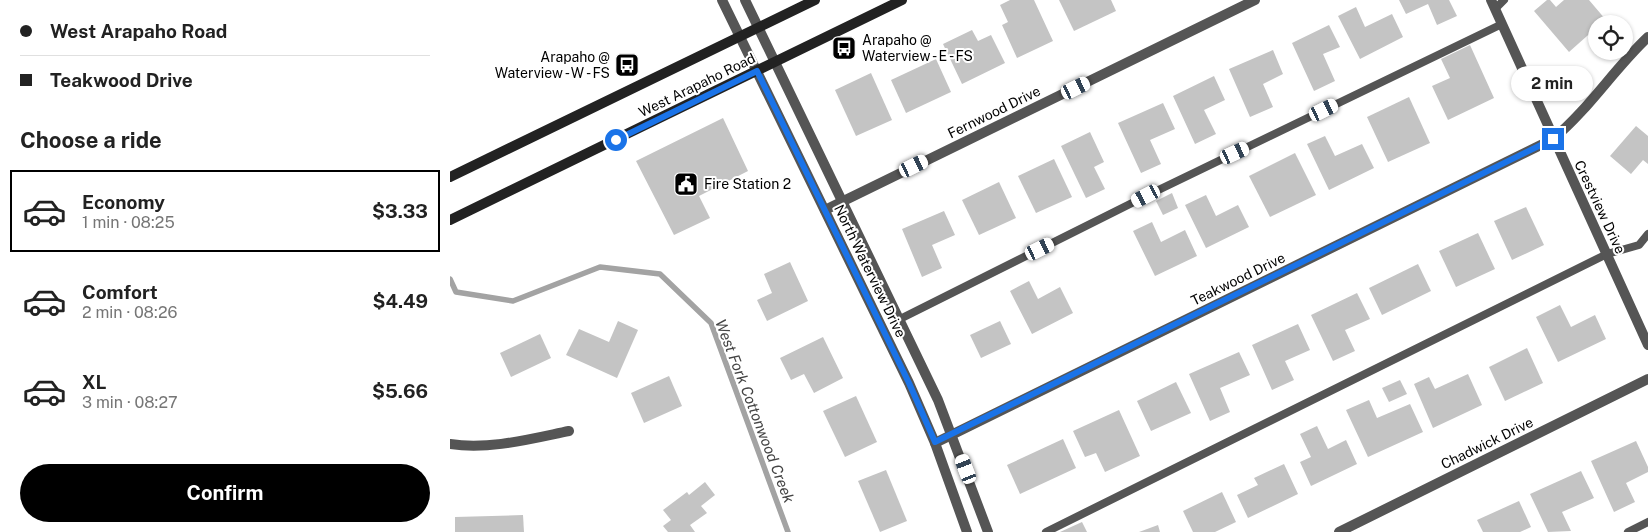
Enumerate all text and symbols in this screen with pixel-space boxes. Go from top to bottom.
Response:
map controls [1588,15,1633,60]
button: locate [1588,15,1633,60]
text: West Arapaho Road [50,20,227,42]
place label: Arapaho @ Waterview - E - FS [862,32,973,64]
bus stop icon: Arapaho @ Waterview - E - FS [831,35,857,61]
place label: Arapaho @ Waterview - W - FS [495,49,610,81]
street label: West Arapaho Road [636,50,758,120]
bus stop icon: Arapaho @ Waterview - W - FS [614,52,640,78]
callout: 2 min [1512,66,1594,102]
text: Teakwood Drive [50,69,193,91]
text: 2 min [1531,74,1573,93]
car [1059,75,1092,101]
street label: Fernwood Drive [945,83,1043,141]
car [1307,97,1340,123]
text: Choose a ride [20,127,162,153]
route end [1542,128,1564,150]
route start [605,129,627,151]
car [1218,140,1251,166]
car [897,153,930,179]
street label: Crestview Drive [1571,158,1629,256]
public building icon: Fire Station 2 [673,171,699,197]
place label: Fire Station 2 [704,176,791,192]
car [1129,183,1162,209]
icon: car [22,189,67,234]
text: Economy [82,191,165,213]
text: $3.33 [372,200,428,222]
street label: North Waterview Drive [831,202,909,340]
text: 1 min · 08:25 [82,213,175,232]
car [1023,236,1056,262]
street label: Teakwood Drive [1188,249,1288,309]
icon: car [22,279,67,324]
text: Comfort [82,281,158,303]
text: $4.49 [373,290,428,312]
text: 2 min · 08:26 [82,303,177,322]
water label: West Fork Cottonwood Creek [712,317,798,506]
icon: car [22,369,67,414]
text: XL [82,371,107,393]
text: $5.66 [372,380,428,402]
text: 3 min · 08:27 [82,393,178,412]
street label: Chadwick Drive [1438,414,1536,472]
car [953,452,978,486]
button: Confirm [20,464,430,522]

